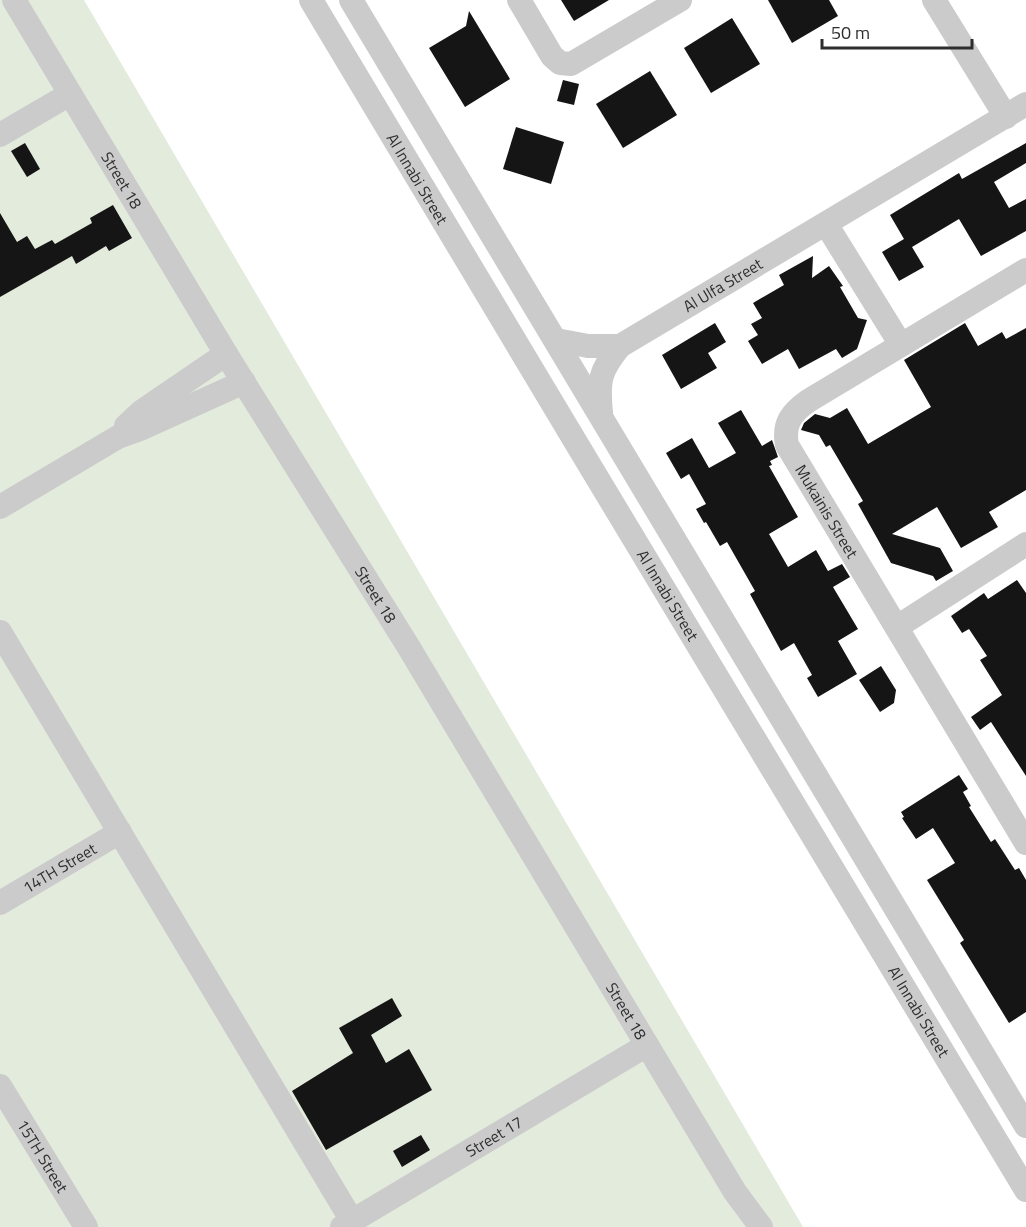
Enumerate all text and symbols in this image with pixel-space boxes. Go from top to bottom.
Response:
scale bar [822,12,972,50]
text: 50 m [831,19,870,46]
street label: Al Innabi Street [381,128,454,229]
street label: Street 18 [95,147,148,213]
street label: Al Ulfa Street [678,252,767,318]
street label: Mukainis Street [789,460,864,563]
street label: Al Innabi Street [631,545,705,646]
street label: Street 18 [349,561,403,627]
street label: 14TH Street [18,836,101,899]
street label: Al Innabi Street [882,961,956,1062]
street label: Street 18 [600,978,653,1044]
street label: Street 17 [461,1110,527,1163]
street label: 15TH Street [11,1115,74,1198]

